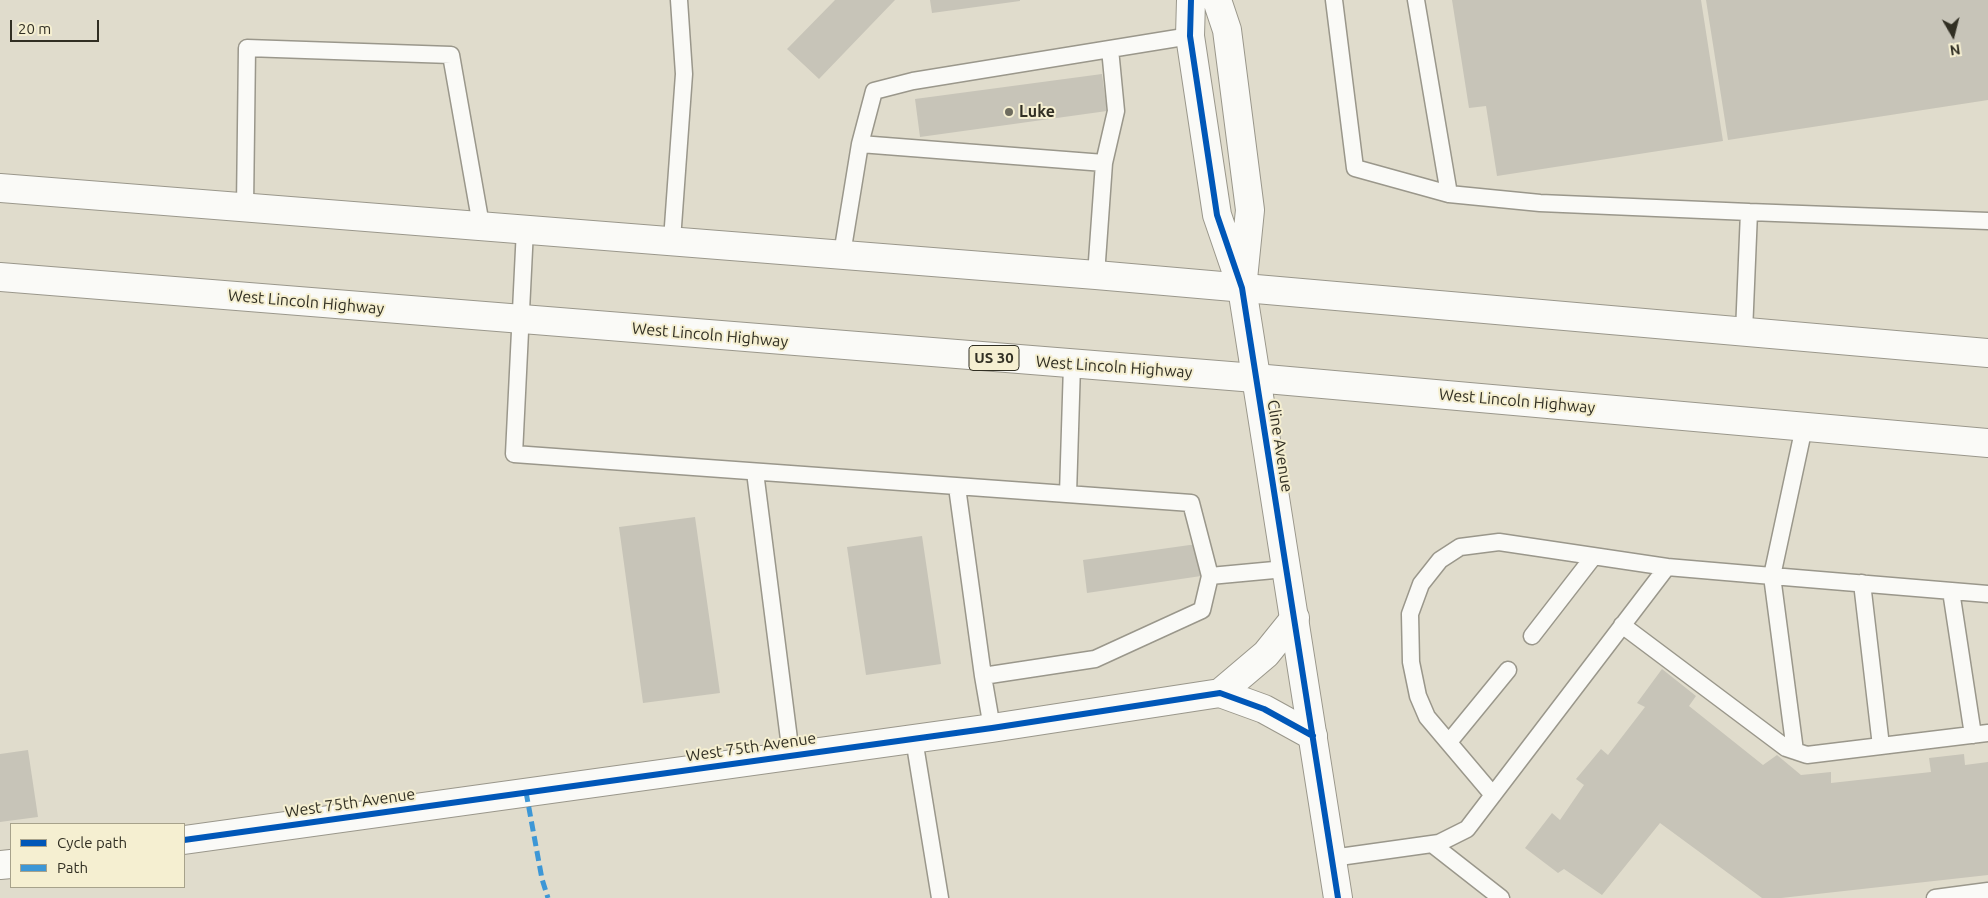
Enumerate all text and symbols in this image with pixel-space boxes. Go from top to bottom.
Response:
scale bar [12,10,101,42]
north arrow [1928,10,1978,60]
text: 20 m [18,20,51,37]
text: N [1949,41,1961,59]
place label: Luke [1019,102,1055,122]
marker: Luke [1003,106,1015,118]
street label: West Lincoln Highway [227,286,385,318]
street label: West Lincoln Highway [631,319,789,351]
road number: US 30 [969,346,1019,370]
street label: West Lincoln Highway [1035,352,1193,382]
street label: West Lincoln Highway [1438,385,1596,417]
street label: Cline Avenue [1263,398,1297,494]
street label: West 75th Avenue [685,728,817,766]
street label: West 75th Avenue [284,784,416,822]
legend [10,823,185,888]
text: Cycle path [57,834,127,851]
text: Path [57,859,88,876]

